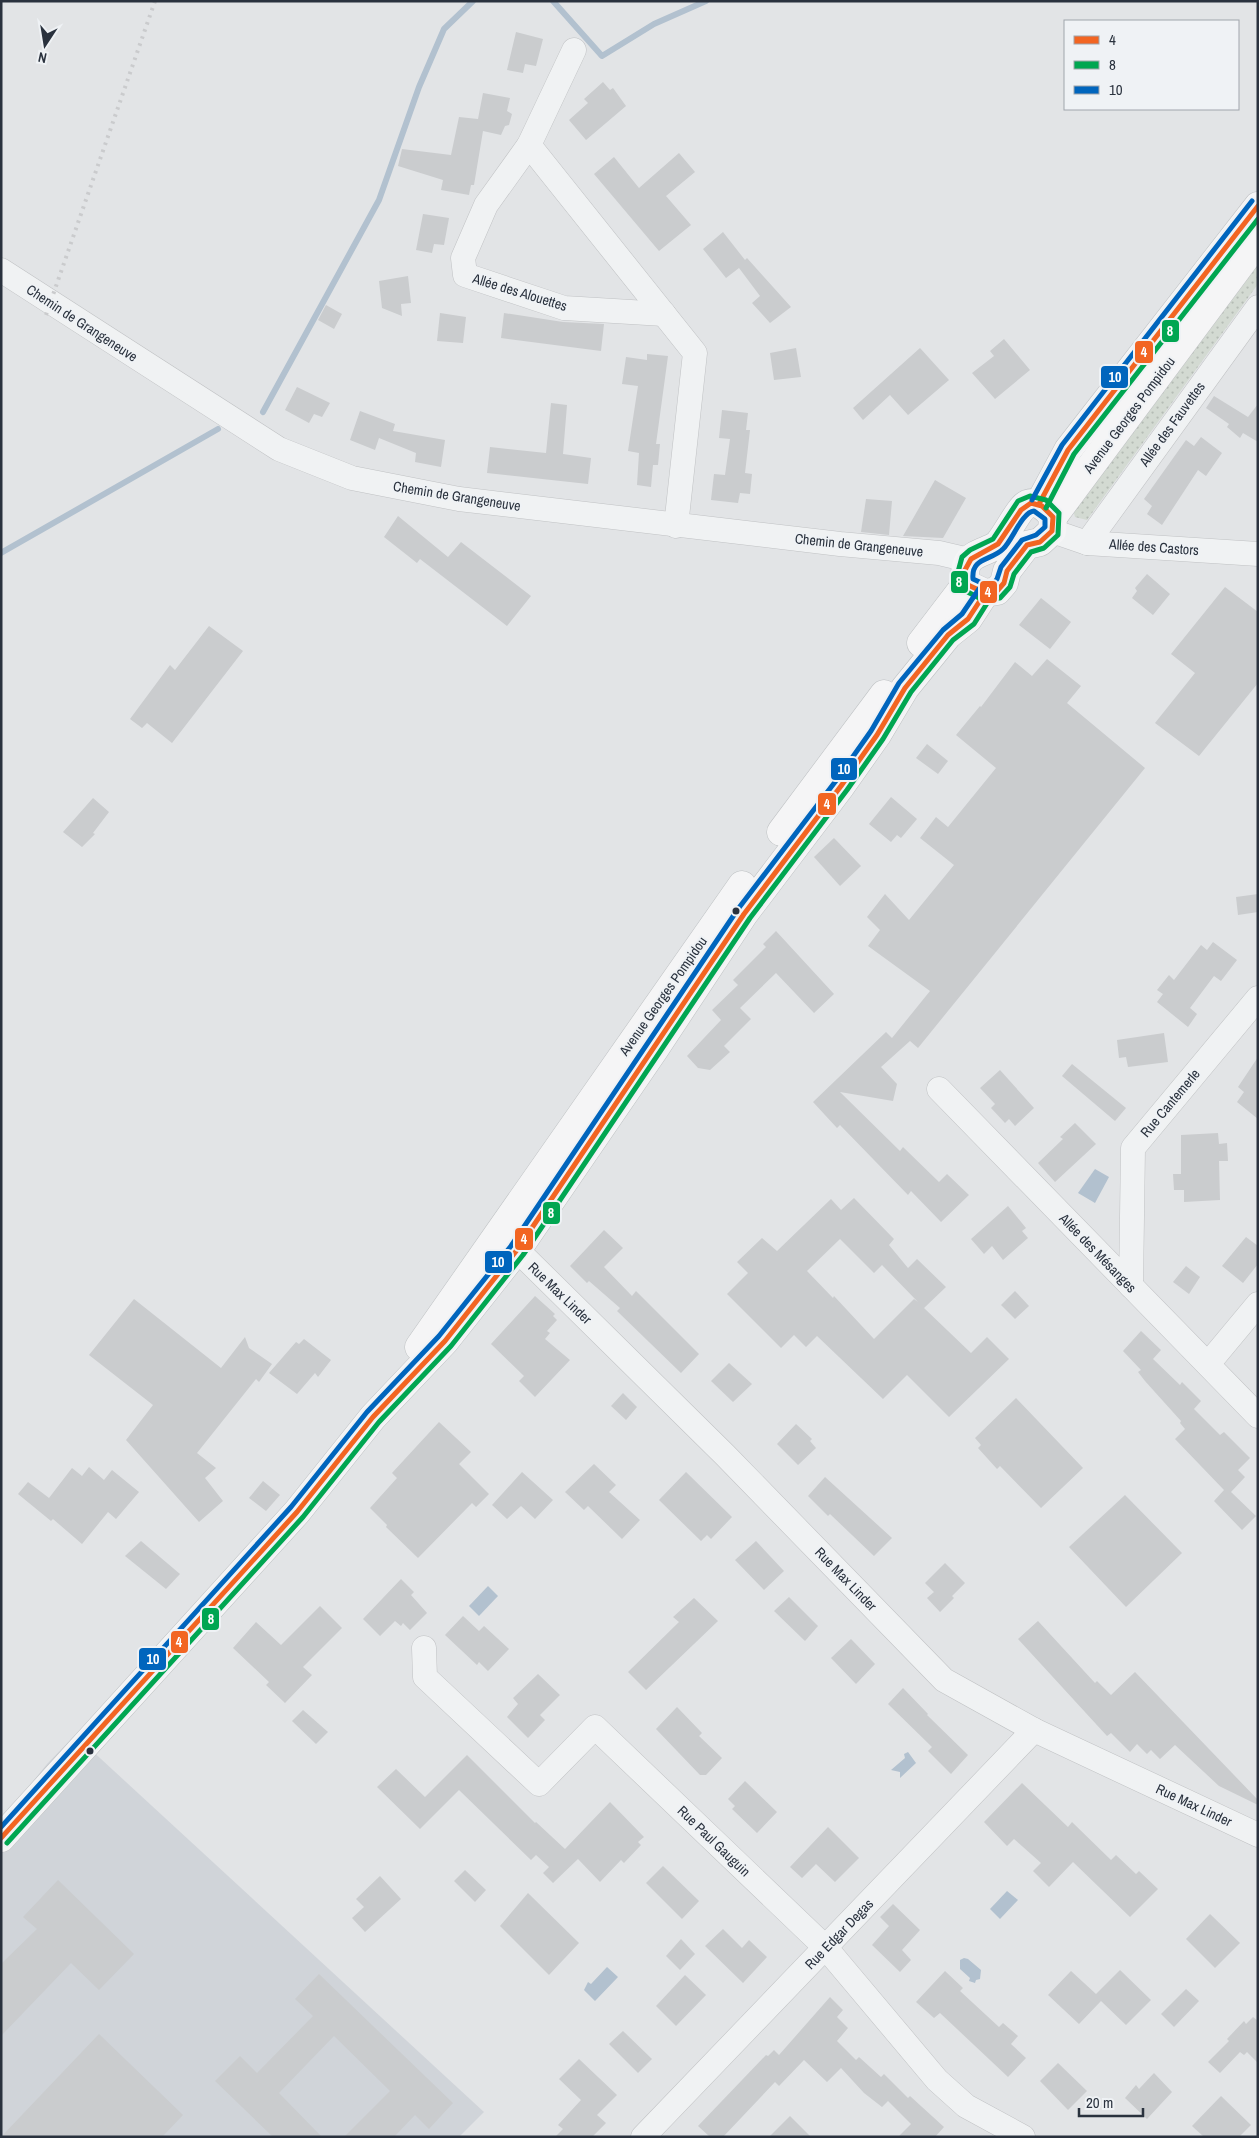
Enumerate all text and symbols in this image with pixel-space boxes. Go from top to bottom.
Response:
north arrow [20,20,70,70]
legend [1064,20,1239,110]
text: 4 [1109,29,1116,50]
text: N [36,48,48,67]
text: 8 [1109,54,1116,75]
text: 10 [1109,79,1123,100]
street label: Allée des Alouettes [470,269,570,315]
street label: Chemin de Grangeneuve [23,280,141,366]
line badge: 8 [1161,319,1180,343]
text: 8 [1167,322,1173,340]
line badge: 4 [1134,340,1154,364]
text: 4 [1141,343,1148,361]
street label: Avenue Georges Pompidou [1079,353,1179,478]
line badge: 10 [1100,365,1129,389]
text: 10 [1109,368,1121,386]
street label: Allée des Fauvettes [1135,378,1209,471]
street label: Chemin de Grangeneuve [392,477,522,515]
street label: Chemin de Grangeneuve [794,529,924,561]
street label: Allée des Castors [1107,535,1200,559]
line badge: 8 [950,570,969,594]
text: 8 [956,573,962,591]
line badge: 4 [979,580,998,604]
text: 4 [985,583,992,601]
line badge: 10 [830,757,858,781]
text: 10 [838,760,850,778]
line badge: 4 [817,792,837,816]
text: 4 [824,795,831,813]
unlabelled marker [731,906,741,916]
street label: Avenue Georges Pompidou [614,933,711,1060]
street label: Rue Cantemerle [1136,1065,1204,1141]
line badge: 8 [542,1201,561,1225]
text: 8 [548,1204,554,1222]
street label: Allée des Mésanges [1055,1209,1141,1297]
line badge: 4 [514,1227,534,1251]
text: 4 [521,1230,528,1248]
line badge: 10 [484,1250,513,1274]
text: 10 [492,1253,504,1271]
street label: Rue Max Linder [524,1258,596,1328]
street label: Rue Max Linder [811,1543,881,1615]
line badge: 8 [201,1607,220,1631]
text: 8 [208,1610,214,1628]
line badge: 4 [170,1630,189,1654]
text: 4 [176,1633,183,1651]
line badge: 10 [138,1647,167,1671]
text: 10 [147,1650,159,1668]
unlabelled marker [85,1746,95,1756]
street label: Rue Max Linder [1153,1780,1235,1830]
street label: Rue Paul Gauguin [674,1802,754,1880]
street label: Rue Edgar Degas [801,1895,877,1973]
scale bar [1079,2086,1143,2118]
text: 20 m [1086,2092,1113,2113]

